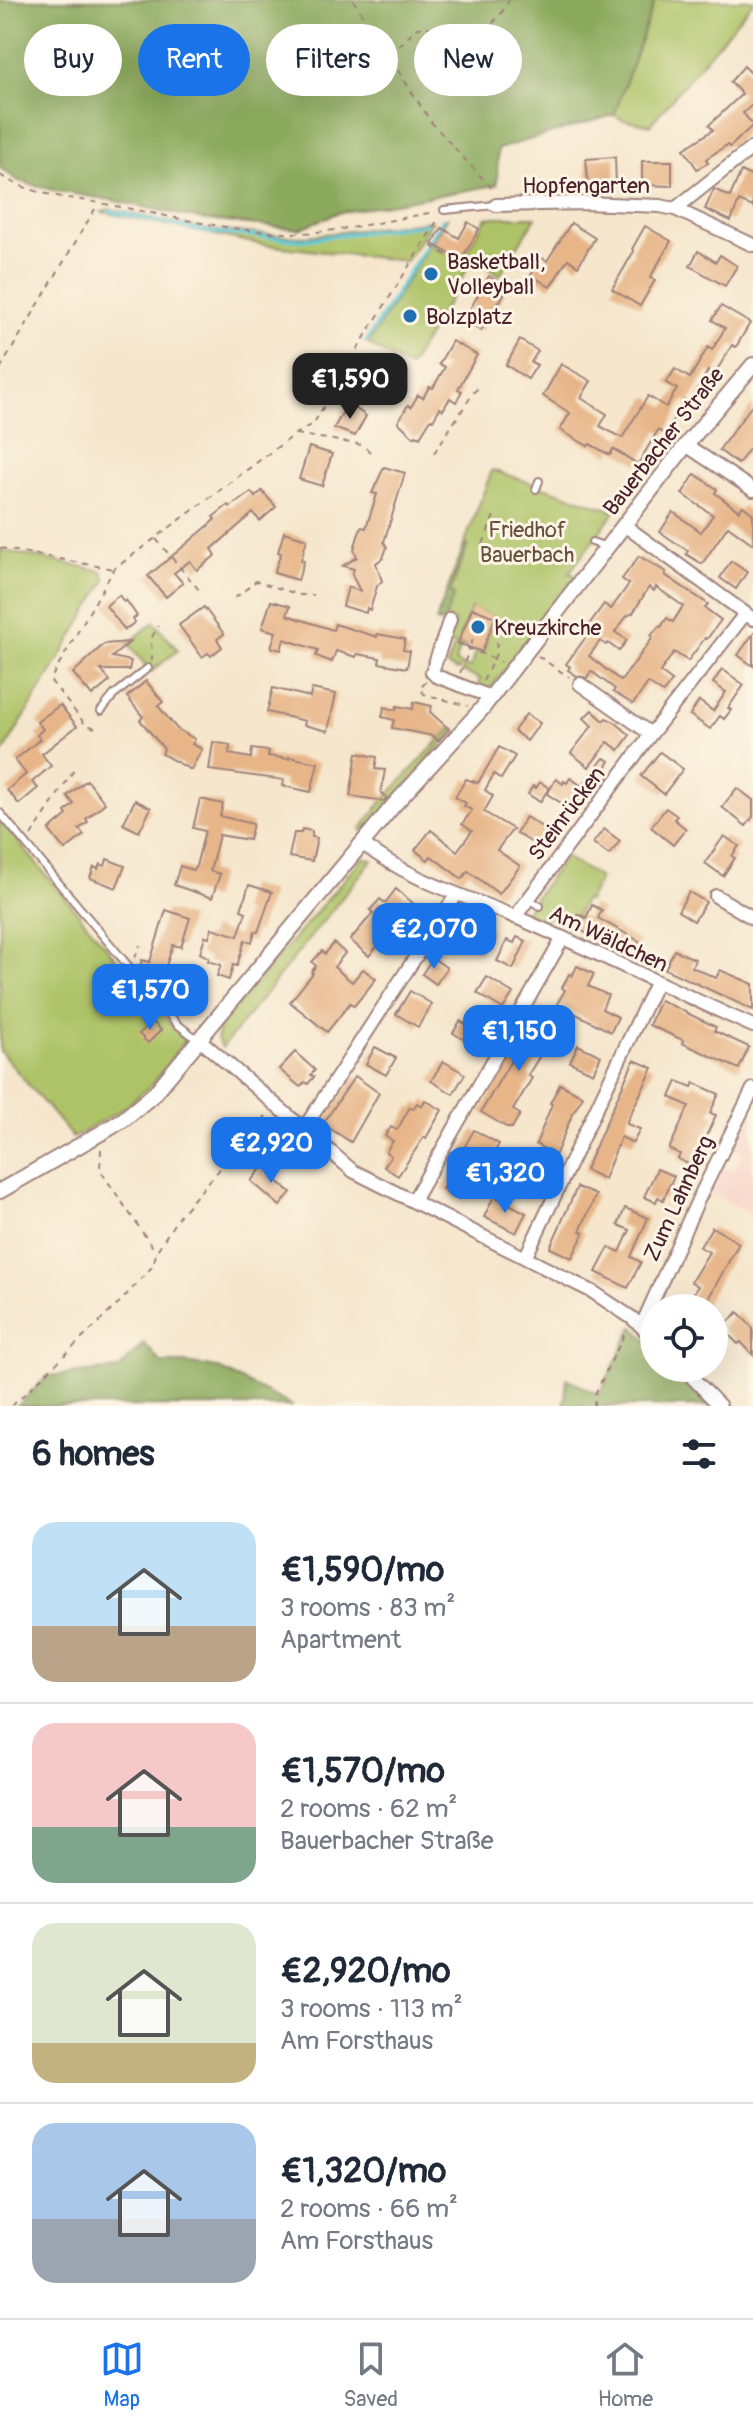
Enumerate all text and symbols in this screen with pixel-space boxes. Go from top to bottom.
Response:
chip: Buy [24,24,122,96]
chip: Rent [138,24,250,96]
chip: Filters [266,24,398,96]
chip: New [414,24,522,96]
street label: Hopfengarten [522,172,650,200]
place label: Basketball, Volleyball [447,248,546,301]
marker: Basketball, Volleyball [422,265,440,283]
place label: Bolzplatz [426,303,512,331]
marker: Bolzplatz [401,307,419,325]
pin: €1,590 [285,353,415,421]
street label: Bauerbacher Straße [597,362,731,521]
text: €1,590 [310,363,390,395]
park label: Friedhof Bauerbach [480,516,574,569]
place label: Kreuzkirche [494,614,601,642]
marker: Kreuzkirche [469,618,487,636]
street label: Steinrücken [522,761,611,866]
street label: Am Wäldchen [545,899,672,979]
pin: €2,070 [369,903,499,971]
text: €2,070 [390,913,478,945]
pin: €1,570 [85,964,215,1032]
text: €1,570 [110,974,190,1006]
pin: €1,150 [454,1005,584,1073]
text: €1,150 [481,1015,557,1047]
pin: €2,920 [206,1117,336,1185]
text: €2,920 [229,1127,313,1159]
street label: Zum Lahnberg [638,1131,720,1266]
pin: €1,320 [440,1147,570,1215]
text: €1,320 [465,1157,545,1189]
map controls [640,1294,728,1382]
button: locate [640,1294,728,1382]
icon: filters [677,1432,721,1476]
text: 6 homes [32,1433,155,1476]
text: €1,590/mo [280,1549,444,1592]
icon: home [96,1554,192,1650]
text: 3 rooms · 83 m² [280,1592,455,1624]
text: Apartment [280,1624,401,1656]
text: €1,570/mo [280,1750,445,1793]
icon: home [96,1755,192,1851]
text: 2 rooms · 62 m² [280,1793,457,1825]
text: Bauerbacher Straße [280,1825,493,1857]
text: €2,920/mo [280,1950,450,1993]
icon: home [96,1955,192,2051]
text: 3 rooms · 113 m² [280,1993,463,2025]
text: Am Forsthaus [280,2025,433,2057]
text: €1,320/mo [280,2150,446,2193]
icon: home [96,2155,192,2251]
text: 2 rooms · 66 m² [280,2193,458,2225]
text: Am Forsthaus [280,2225,433,2257]
tab: Map [100,2337,144,2413]
tab: Saved [343,2337,398,2413]
tab: Home [598,2337,653,2413]

